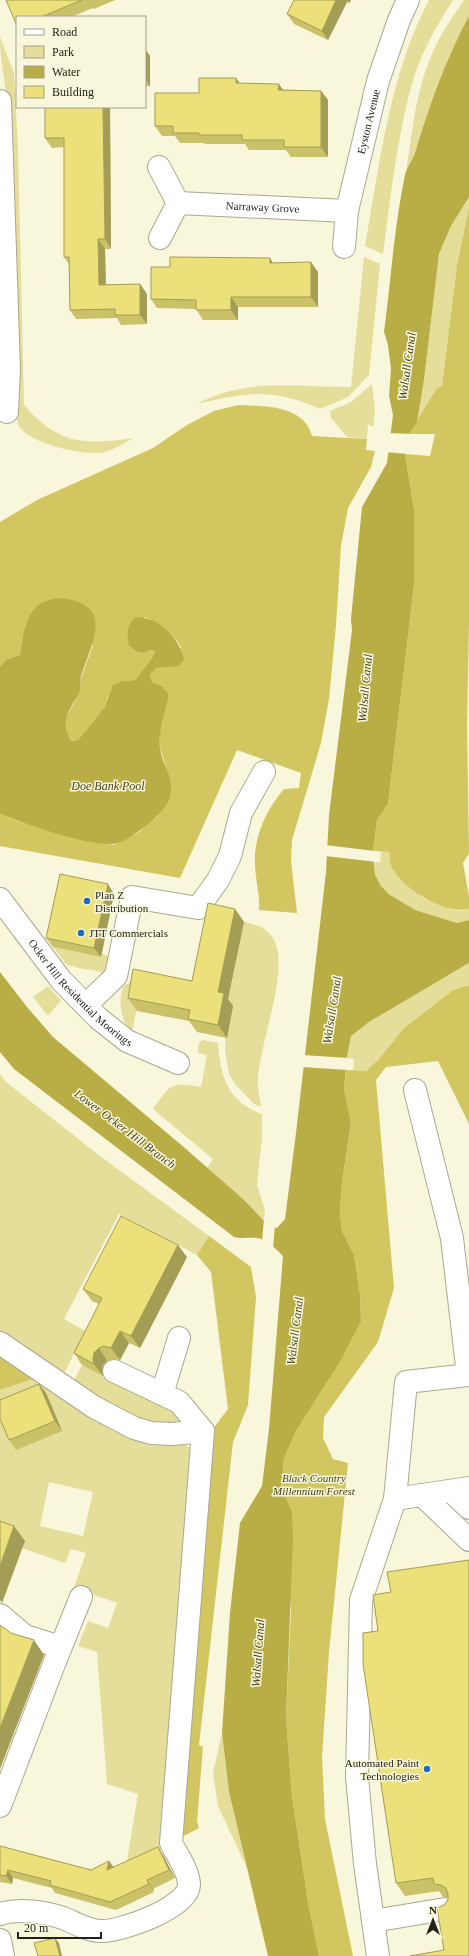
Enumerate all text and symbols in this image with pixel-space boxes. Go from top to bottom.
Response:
legend [16,16,146,108]
text: Road [52,25,77,39]
text: Park [52,45,74,59]
text: Water [52,65,80,79]
text: Building [52,85,94,99]
street label: Eyston Avenue [355,88,382,155]
street label: Narraway Grove [225,199,300,215]
water label: Walsall Canal [395,331,419,401]
water label: Walsall Canal [355,653,375,722]
water label: Doe Bank Pool [70,779,145,793]
place label: Plan Z Distribution [95,889,149,914]
marker: Plan Z Distribution [82,896,92,906]
place label: JTT Commercials [89,927,168,939]
marker: JTT Commercials [76,928,86,938]
street label: Ocker Hill Residential Moorings [26,937,134,1048]
water label: Walsall Canal [320,975,344,1045]
water label: Lower Ocker Hill Branch [71,1086,178,1172]
water label: Walsall Canal [284,1296,306,1366]
park label: Black Country Millennium Forest [272,1472,356,1497]
water label: Walsall Canal [249,1618,267,1687]
place label: Automated Paint Technologies [345,1757,419,1782]
marker: Automated Paint Technologies [422,1764,432,1774]
north arrow [413,1900,453,1940]
text: N [429,1904,437,1916]
scale bar [18,1914,101,1940]
text: 20 m [24,1921,49,1935]

